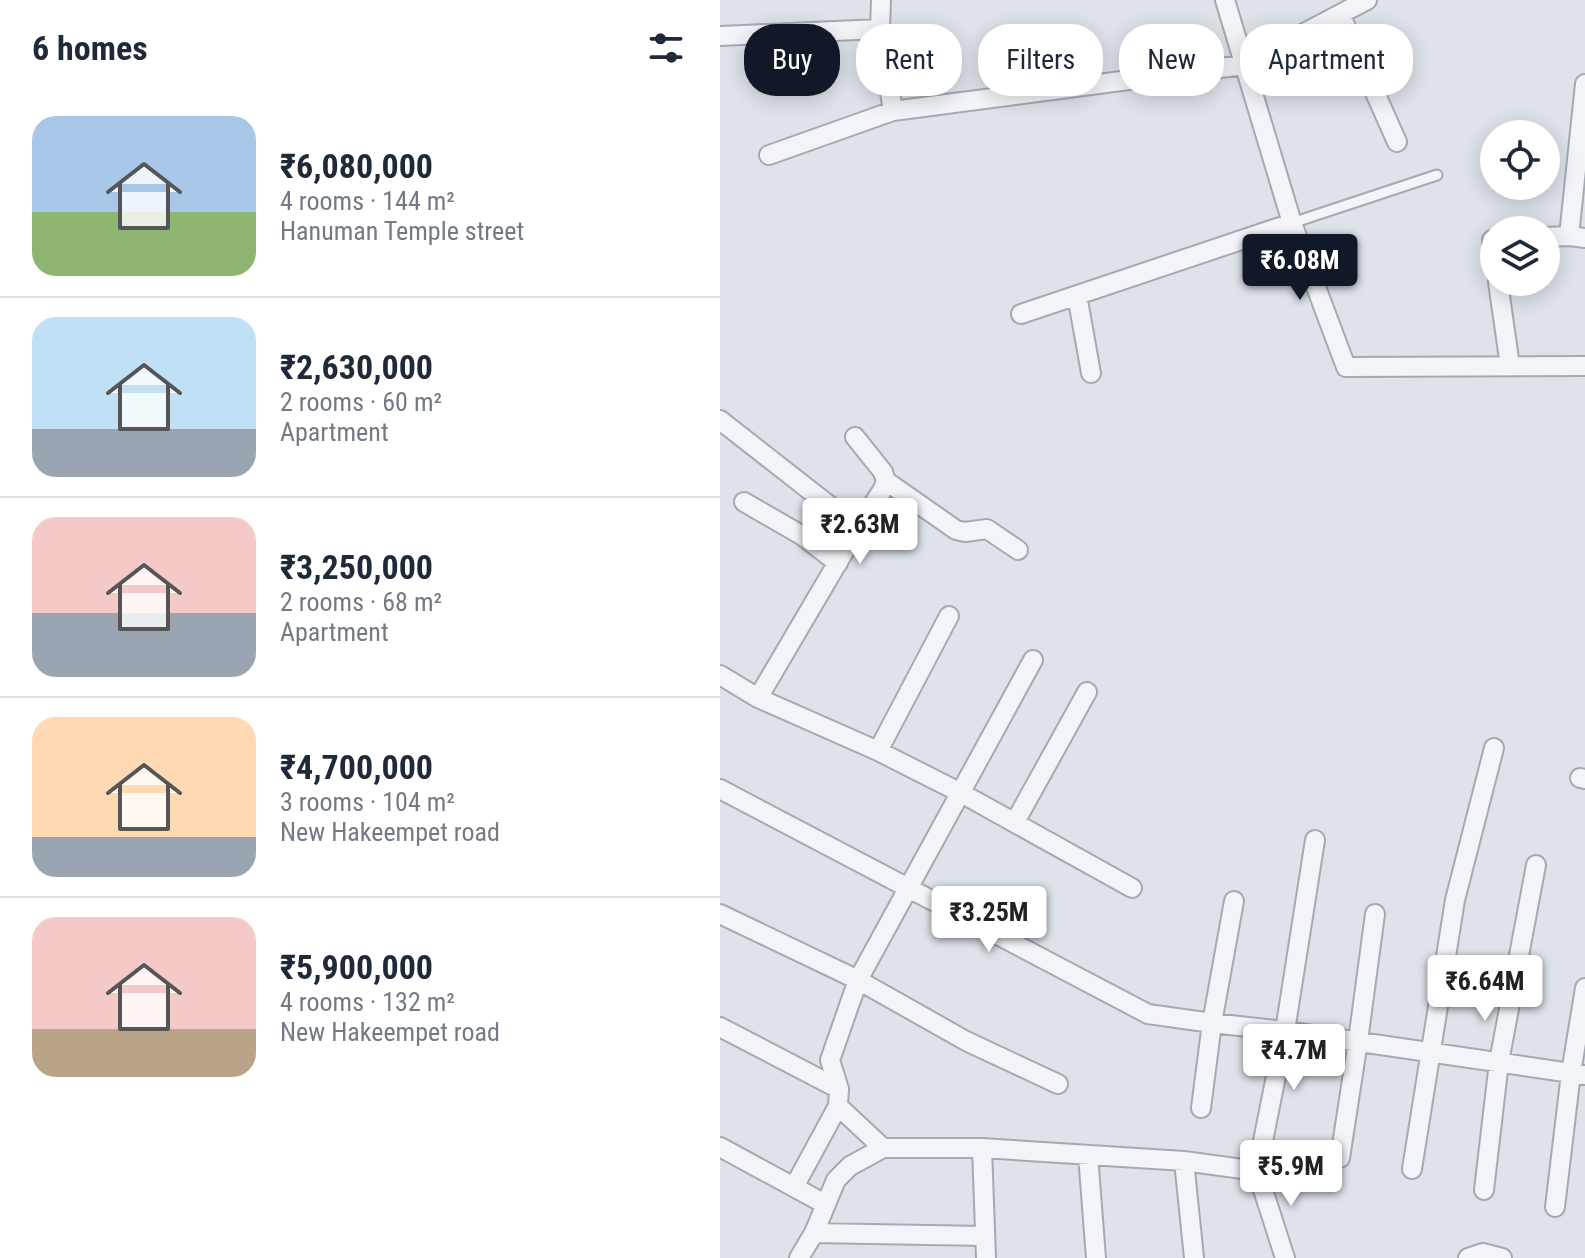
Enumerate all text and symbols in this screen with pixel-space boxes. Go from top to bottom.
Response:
chip: Buy [744,24,840,96]
chip: Rent [856,24,962,96]
chip: Filters [978,24,1103,96]
chip: New [1119,24,1224,96]
chip: Apartment [1240,24,1413,96]
icon: filters [644,26,688,70]
text: 6 homes [32,28,148,68]
map controls [1480,120,1560,296]
button: locate [1480,120,1560,200]
text: ₹6,080,000 [280,146,433,186]
icon: home [96,148,192,244]
text: 4 rooms · 144 m² [280,186,455,216]
text: Hanuman Temple street [280,216,524,246]
button: layers [1480,216,1560,296]
pin: ₹6.08M [1235,234,1365,302]
text: ₹6.08M [1261,245,1340,275]
text: ₹2,630,000 [280,347,433,387]
icon: home [96,349,192,445]
text: 2 rooms · 60 m² [280,387,442,417]
text: Apartment [280,417,389,447]
pin: ₹2.63M [795,498,925,566]
text: ₹2.63M [821,509,900,539]
text: ₹3,250,000 [280,547,433,587]
icon: home [96,549,192,645]
text: 2 rooms · 68 m² [280,587,442,617]
text: Apartment [280,617,389,647]
text: ₹4,700,000 [280,747,433,787]
icon: home [96,749,192,845]
text: 3 rooms · 104 m² [280,787,455,817]
text: New Hakeempet road [280,817,500,847]
pin: ₹3.25M [924,886,1054,954]
text: ₹3.25M [950,897,1029,927]
text: ₹5,900,000 [280,947,433,987]
icon: home [96,949,192,1045]
pin: ₹6.64M [1420,955,1550,1023]
text: ₹6.64M [1446,966,1525,996]
text: 4 rooms · 132 m² [280,987,455,1017]
text: New Hakeempet road [280,1017,500,1047]
pin: ₹4.7M [1238,1024,1350,1092]
text: ₹4.7M [1261,1035,1327,1065]
pin: ₹5.9M [1235,1140,1347,1208]
text: ₹5.9M [1258,1151,1324,1181]

